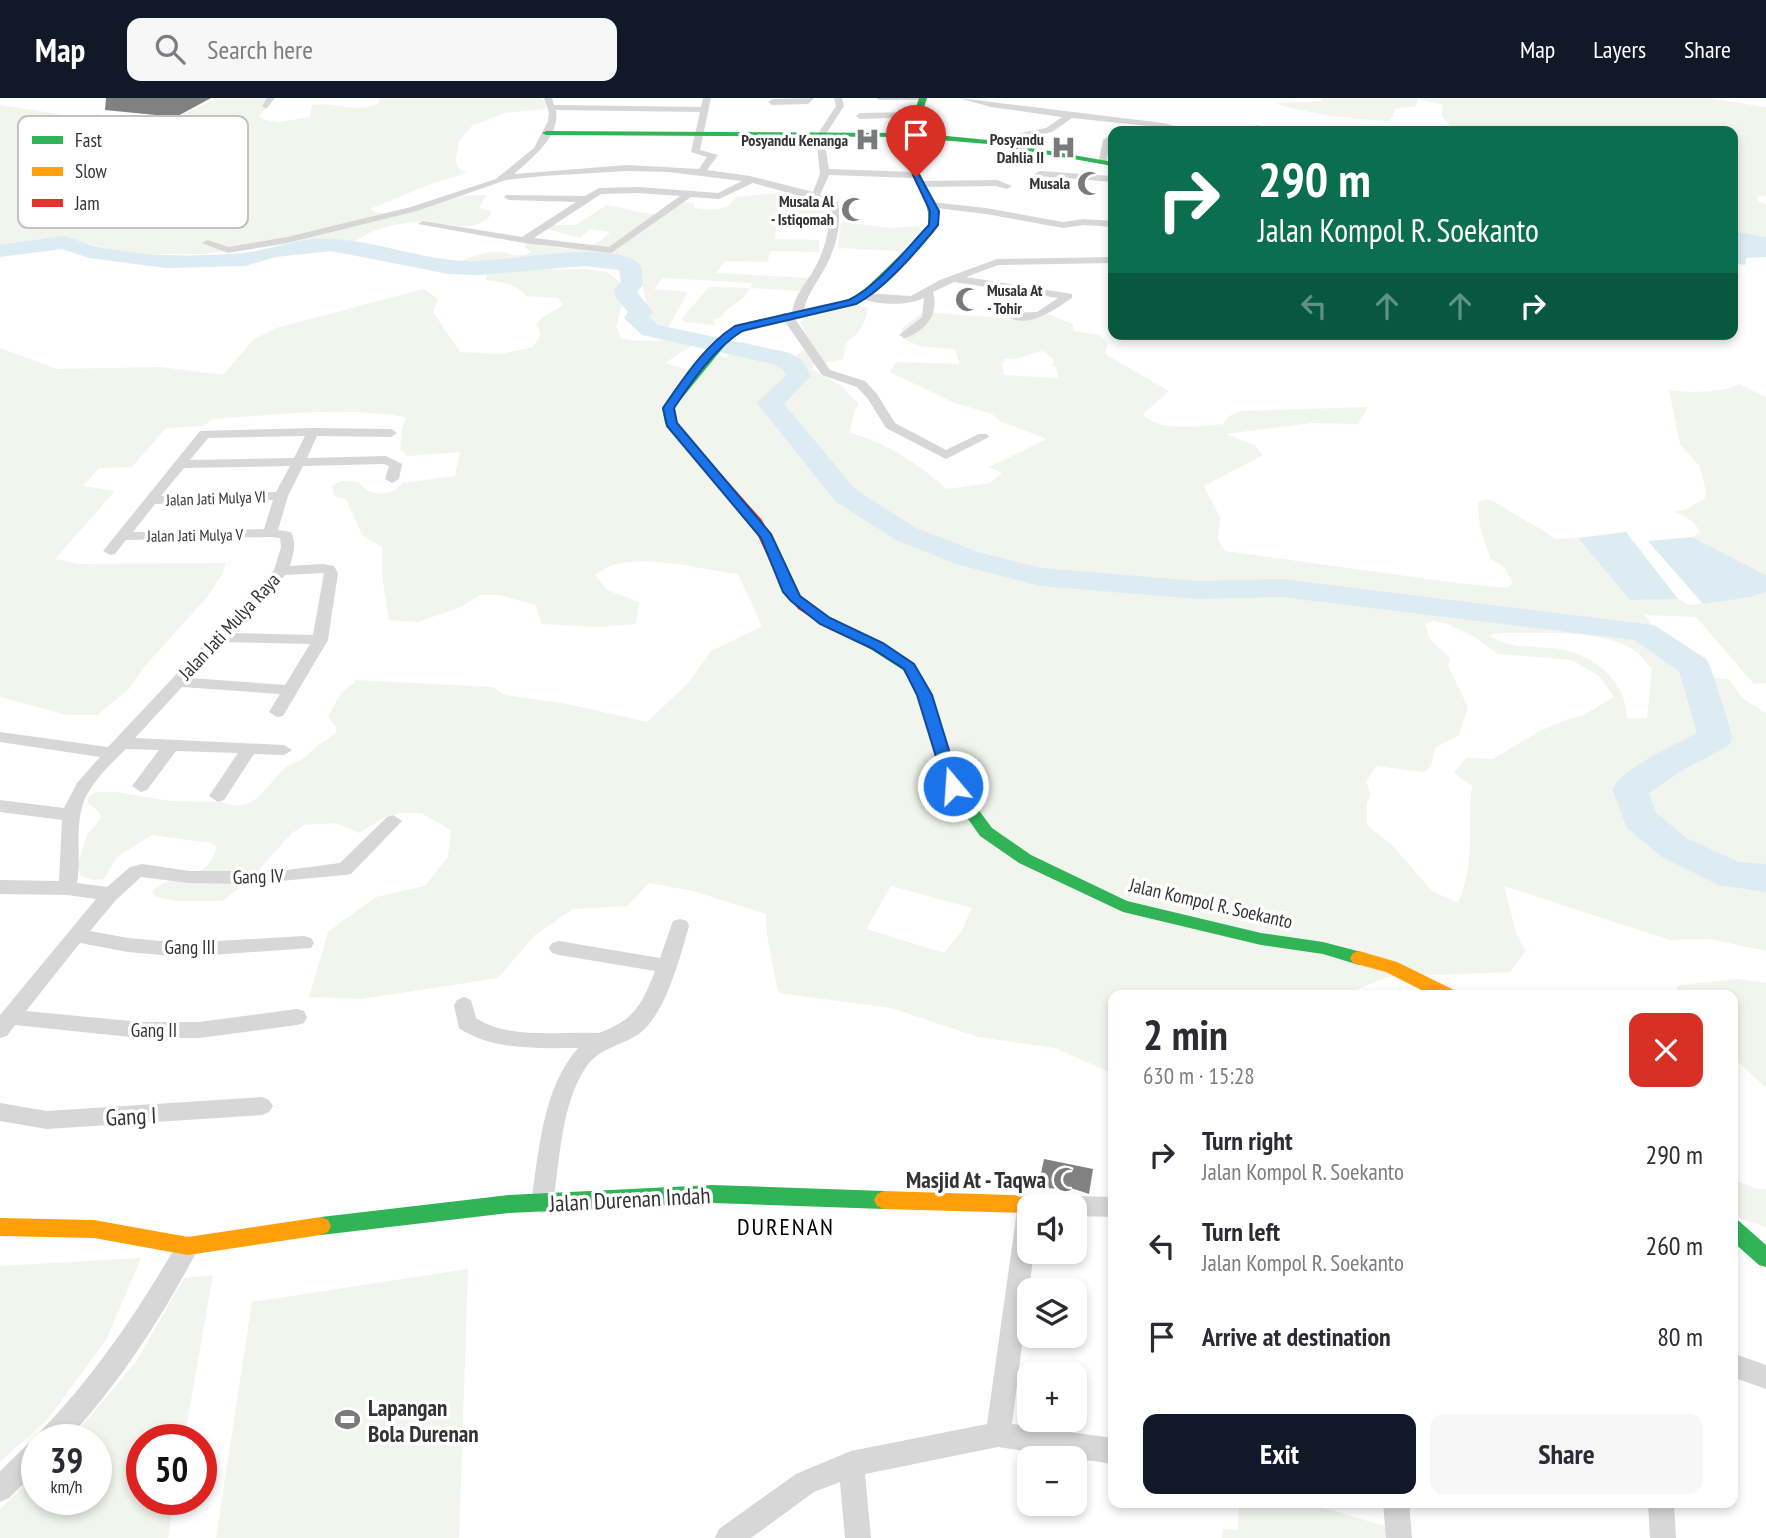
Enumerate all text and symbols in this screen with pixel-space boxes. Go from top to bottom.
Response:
search box [127,18,617,81]
text: Map [35,28,85,71]
icon: search [151,30,189,68]
text: Search here [207,33,313,66]
text: Map [1520,34,1555,65]
text: Layers [1593,34,1646,65]
text: Share [1684,34,1731,65]
pin [886,105,946,177]
legend [18,116,248,228]
icon: arrive [897,116,935,154]
hospital icon: Posyandu Kenanga [854,126,882,154]
text: Fast [75,128,103,152]
place label: Posyandu Dahlia II [990,129,1044,167]
place label: Posyandu Kenanga [741,130,848,150]
hospital icon: Posyandu Dahlia II [1050,134,1078,162]
text: 290 m [1258,147,1371,211]
icon: right [1143,154,1234,245]
text: Slow [75,159,108,183]
mosque icon: Musala [1076,169,1104,197]
place label: Musala [1030,173,1070,193]
text: Jam [74,191,100,215]
place label: Musala Al - Istiqomah [771,191,834,229]
mosque icon: Musala Al - Istiqomah [840,196,868,224]
text: Jalan Kompol R. Soekanto [1258,209,1539,251]
place label: Musala At - Tohir [987,280,1043,318]
mosque icon: Musala At - Tohir [953,285,981,313]
icon: left [1295,287,1333,325]
icon: ahead [1368,287,1406,325]
icon: ahead [1441,287,1479,325]
icon: right [1514,287,1552,325]
street label: Jalan Jati Mulya VI [165,486,266,510]
street label: Jalan Jati Mulya V [146,524,244,546]
street label: Jalan Jati Mulya Raya [173,568,285,685]
position arrow [916,749,990,823]
street label: Gang IV [232,863,284,889]
street label: Jalan Kompol R. Soekanto [1126,872,1295,933]
street label: Gang III [165,935,215,959]
text: 2 min [1143,1007,1228,1062]
button: close [1629,1013,1703,1087]
street label: Gang II [131,1018,177,1042]
text: 630 m · 15:28 [1143,1061,1255,1090]
street label: Gang I [105,1100,157,1132]
text: Turn right [1202,1124,1293,1157]
icon: right [1143,1136,1181,1174]
text: 290 m [1645,1138,1703,1171]
text: Jalan Kompol R. Soekanto [1202,1157,1404,1186]
place label: Masjid At - Taqwa [906,1165,1046,1194]
mosque icon: Masjid At - Taqwa [1052,1165,1080,1193]
street label: Jalan Durenan Indah [548,1180,711,1218]
map controls [1017,1194,1087,1516]
button: sound [1017,1194,1087,1264]
district label: DURENAN [737,1211,835,1242]
text: Turn left [1202,1215,1280,1248]
icon: left [1143,1227,1181,1265]
text: 260 m [1645,1229,1703,1262]
text: Jalan Kompol R. Soekanto [1202,1248,1404,1277]
button: layers [1017,1278,1087,1348]
icon: arrive [1143,1318,1181,1356]
text: Arrive at destination [1202,1320,1391,1353]
text: 80 m [1657,1320,1703,1353]
button: + [1017,1362,1087,1432]
place label: Lapangan Bola Durenan [368,1393,479,1448]
sports icon: Lapangan Bola Durenan [334,1406,362,1434]
button: Exit [1143,1414,1416,1494]
button: Share [1430,1414,1703,1494]
speed limit sign: 50 [126,1424,217,1515]
text: 39 [50,1437,83,1483]
button: − [1017,1446,1087,1516]
text: km/h [51,1475,82,1498]

